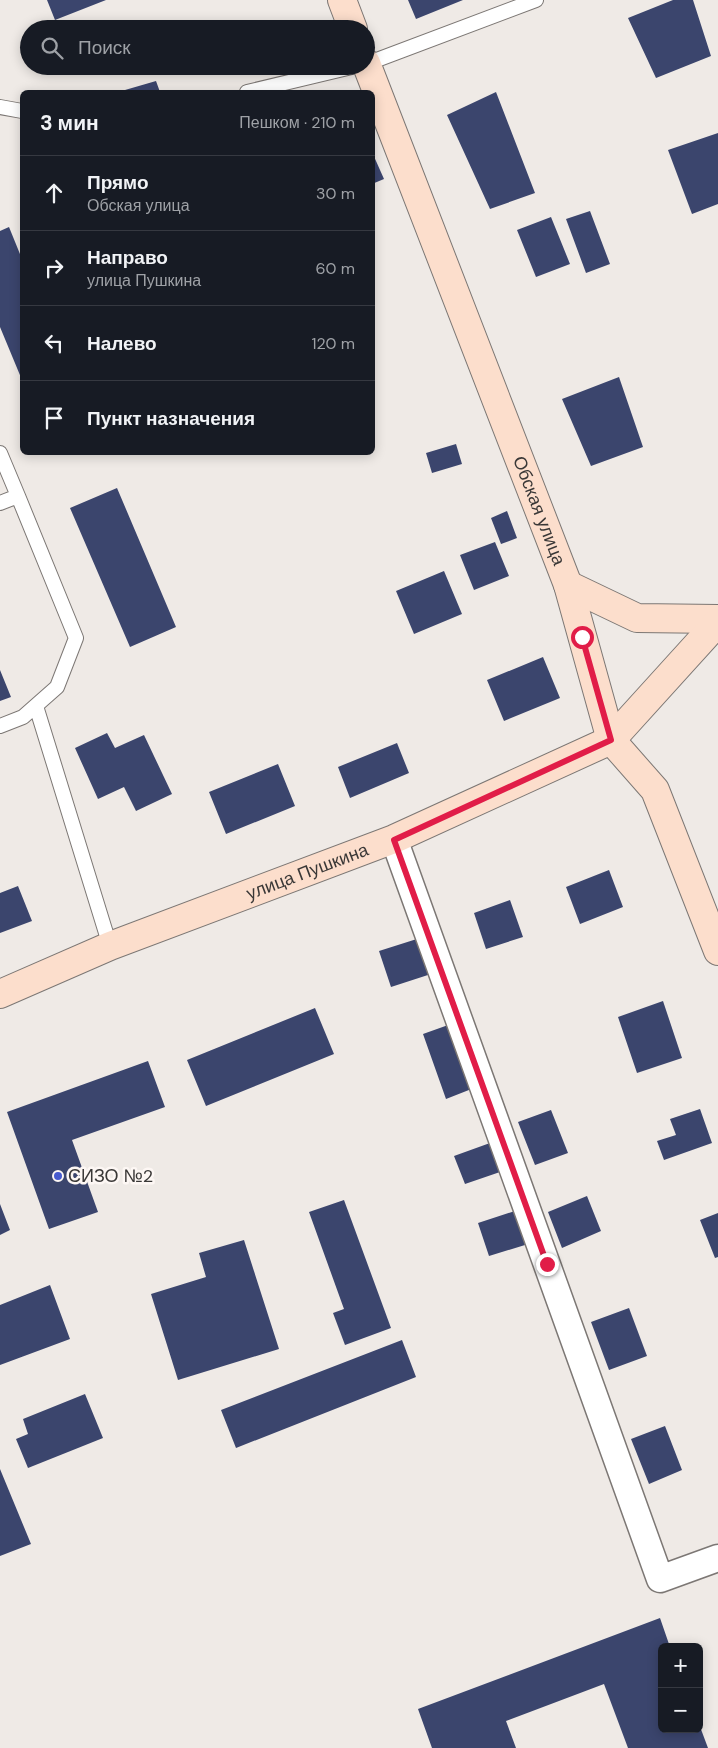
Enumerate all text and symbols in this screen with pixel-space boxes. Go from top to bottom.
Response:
search box [20,20,375,75]
icon: search [38,34,66,62]
text: Поиск [78,35,131,60]
text: 3 мин [40,109,99,137]
text: Пешком · 210 m [239,112,355,133]
text: Прямо [87,170,149,195]
icon: ahead [40,179,68,207]
text: 30 m [316,183,355,204]
text: Обская улица [87,195,190,216]
text: Направо [87,245,168,270]
icon: right [40,254,68,282]
text: 60 m [315,258,355,279]
text: улица Пушкина [87,270,201,291]
icon: left [40,329,68,357]
text: Налево [87,331,157,356]
text: 120 m [311,333,355,354]
icon: arrive [40,404,68,432]
text: Пункт назначения [87,406,255,431]
street label: Обская улица [507,452,572,570]
route start [571,626,594,649]
street label: улица Пушкина [243,837,373,906]
place label: СИЗО №2 [68,1164,153,1188]
marker: СИЗО №2 [52,1170,64,1182]
route end [536,1253,559,1276]
map controls [658,1643,703,1733]
button: + [658,1643,703,1688]
button: − [658,1688,703,1733]

